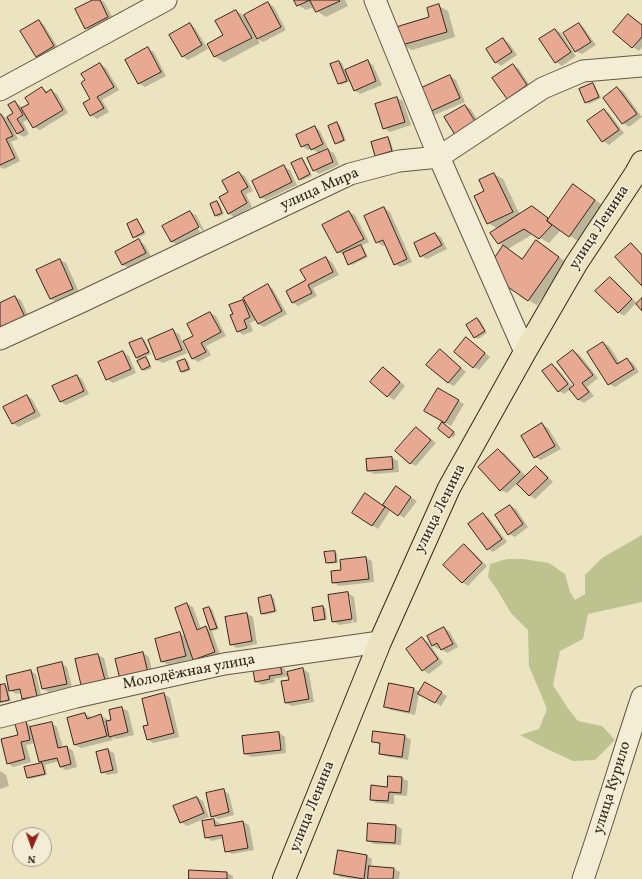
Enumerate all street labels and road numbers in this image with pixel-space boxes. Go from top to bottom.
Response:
street label: улица Мира [278,165,362,215]
street label: улица Ленина [566,182,634,274]
street label: улица Ленина [412,462,470,556]
street label: Молодёжная улица [121,651,257,695]
street label: улица Курило [590,740,636,836]
street label: улица Ленина [287,759,339,855]

